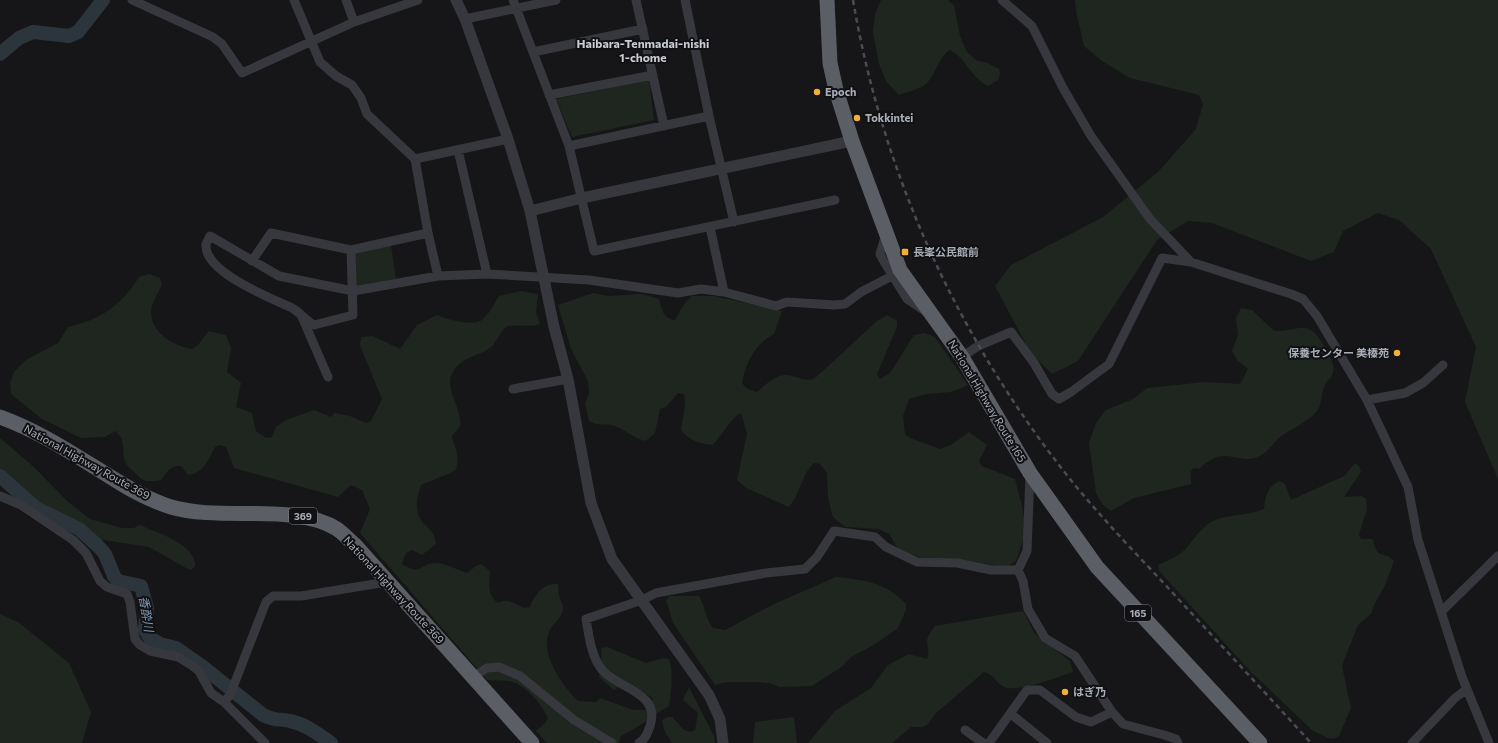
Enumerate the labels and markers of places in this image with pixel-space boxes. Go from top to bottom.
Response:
place label: Epoch [825,85,856,98]
marker: Epoch [812,87,822,97]
place label: Tokkintei [865,111,913,124]
marker: Tokkintei [852,113,862,123]
place label: 長峯公民館前 [913,245,979,258]
marker: 長峯公民館前 [900,247,910,257]
place label: 保養センター 美榛苑 [1288,346,1389,359]
marker: 保養センター 美榛苑 [1392,348,1402,358]
place label: はぎ乃 [1073,685,1106,698]
marker: はぎ乃 [1060,687,1070,697]

